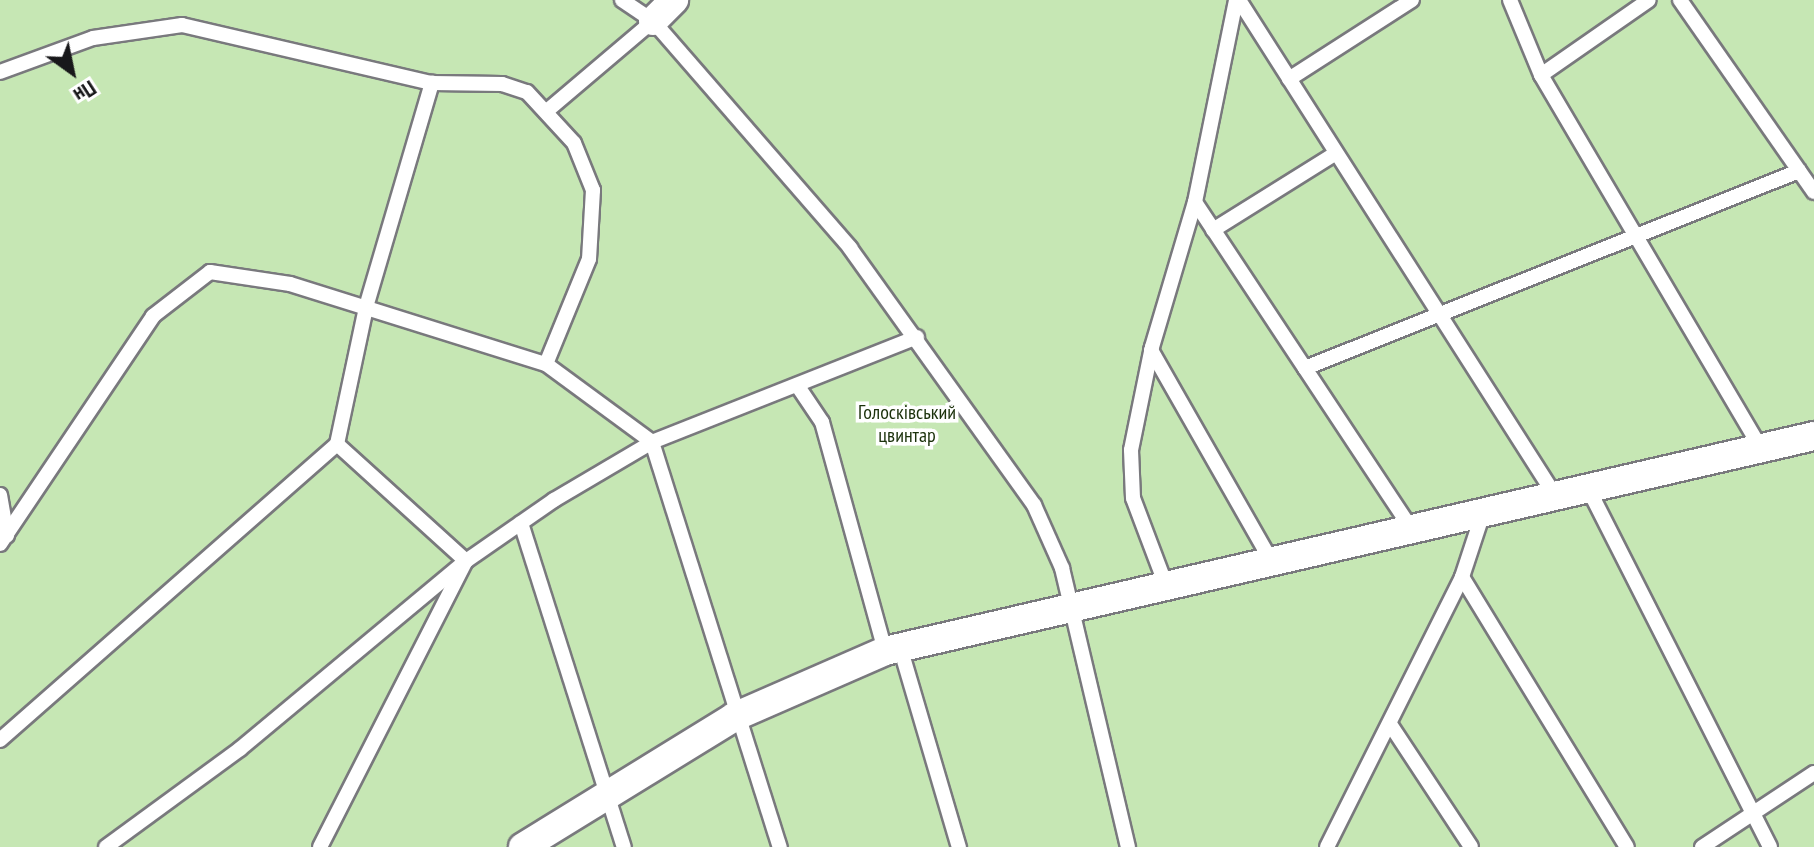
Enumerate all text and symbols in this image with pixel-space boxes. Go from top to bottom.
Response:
north arrow [32,32,112,112]
text: Пн [69,75,102,110]
park label: Голосківський цвинтар [858,400,956,447]

